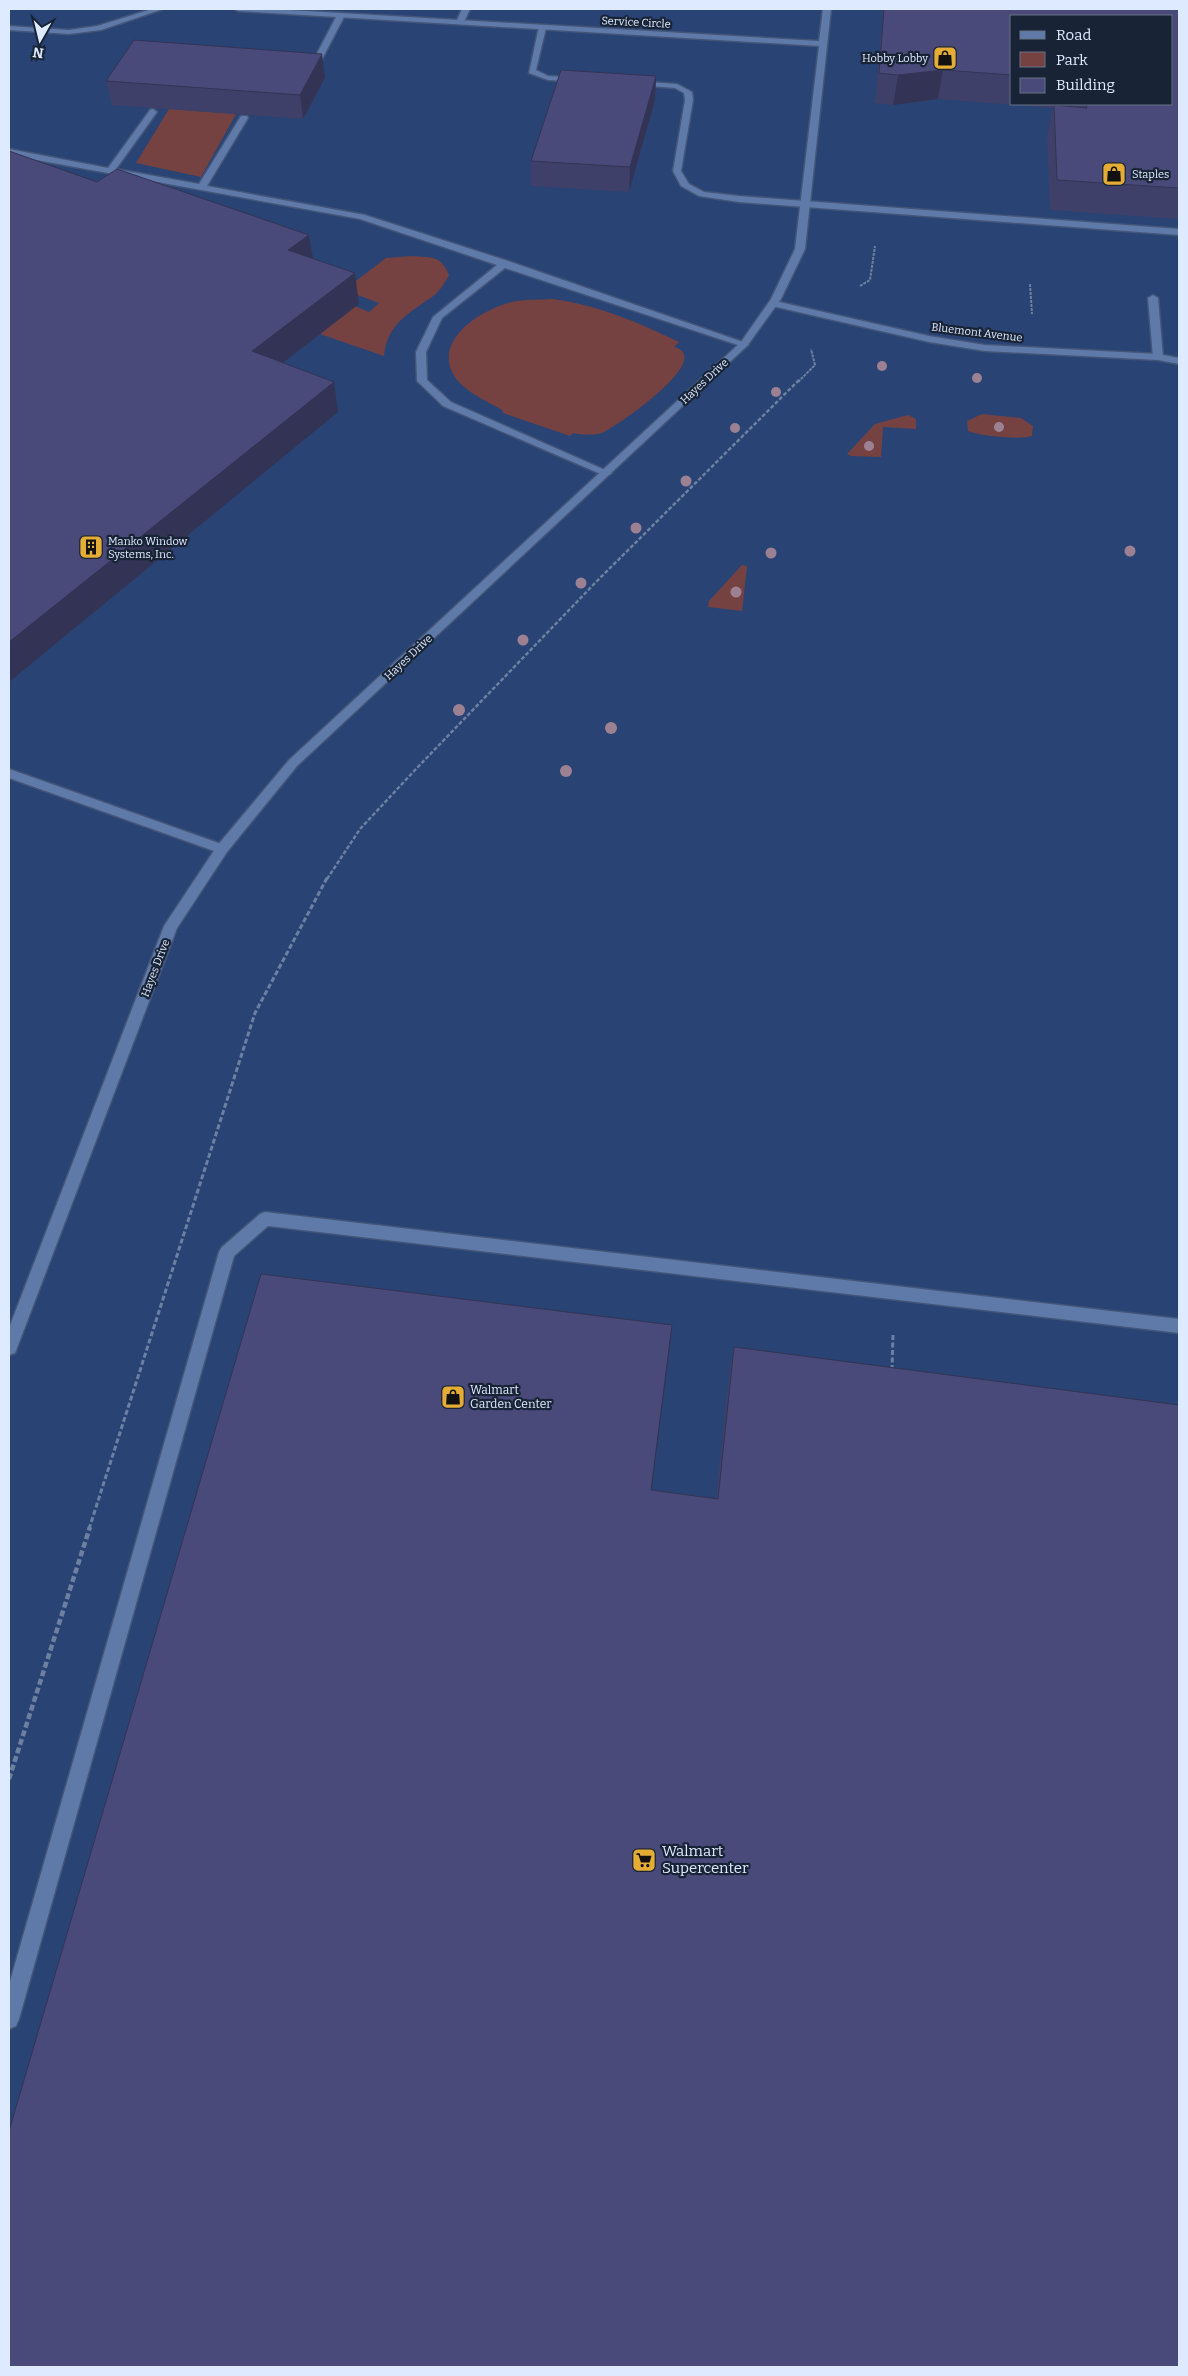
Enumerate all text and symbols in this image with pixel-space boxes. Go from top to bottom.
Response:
street label: Service Circle [601,14,671,31]
north arrow [15,15,65,65]
legend [1010,15,1173,105]
text: Road [1056,26,1091,44]
text: N [32,43,45,62]
shop icon: Hobby Lobby [932,45,958,71]
text: Park [1056,51,1088,69]
place label: Hobby Lobby [862,52,928,65]
text: Building [1056,76,1115,94]
shop icon: Staples [1101,161,1127,187]
place label: Staples [1132,168,1169,181]
street label: Bluemont Avenue [931,320,1023,345]
street label: Hayes Drive [678,356,731,407]
building icon: Manko Window Systems, Inc. [78,534,104,560]
place label: Manko Window Systems, Inc. [108,535,188,561]
street label: Hayes Drive [382,632,435,683]
street label: Hayes Drive [139,938,172,999]
place label: Walmart Garden Center [470,1383,552,1411]
shop icon: Walmart Garden Center [440,1384,466,1410]
place label: Walmart Supercenter [662,1842,749,1877]
supermarket icon: Walmart Supercenter [631,1847,657,1873]

